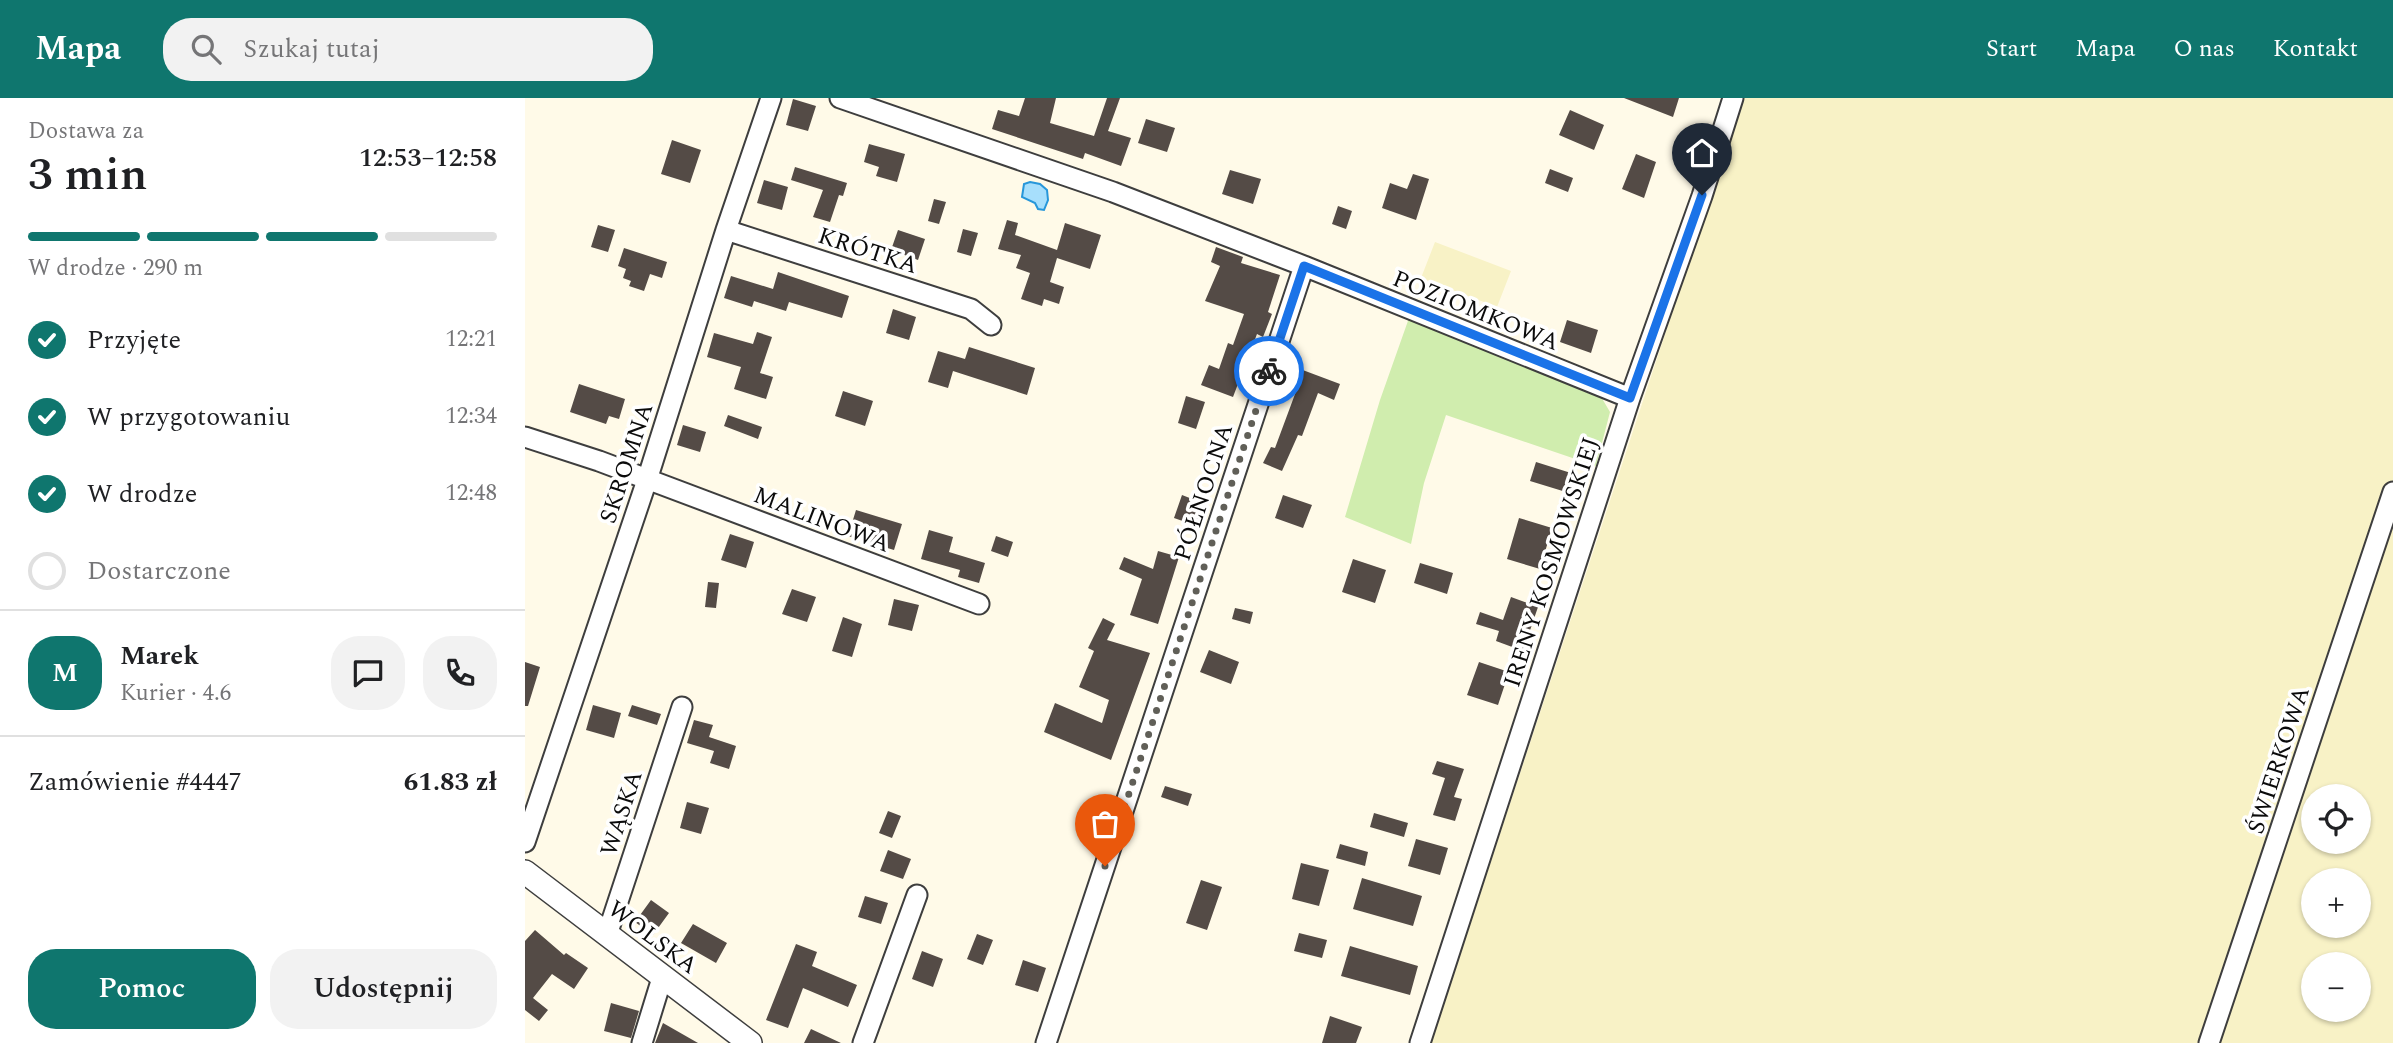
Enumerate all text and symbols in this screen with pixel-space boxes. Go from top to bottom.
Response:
search box [163,18,653,81]
text: Mapa [35,24,121,74]
text: Szukaj tutaj [243,29,380,69]
icon: search [187,30,225,68]
text: Start [1986,31,2037,67]
text: Mapa [2075,31,2135,67]
text: O nas [2173,31,2235,67]
text: Kontakt [2273,31,2358,67]
text: Dostawa za [28,114,144,149]
pin [1672,123,1732,195]
icon: home [1683,134,1721,172]
text: 12:53–12:58 [359,138,497,178]
text: 3 min [28,140,147,210]
street label: KRÓTKA [813,218,922,284]
text: W drodze · 290 m [28,251,203,286]
street label: POZIOMKOWA [1387,261,1564,361]
text: Przyjęte [87,320,181,360]
icon: check [28,321,66,359]
text: 12:21 [445,322,497,357]
courier [1234,336,1304,406]
icon: bike [1250,352,1288,390]
text: W przygotowaniu [87,397,290,437]
icon: check [28,398,66,436]
street label: SKROMNA [591,398,663,528]
text: 12:34 [445,399,497,434]
street label: PÓŁNOCNA [1165,419,1243,566]
street label: IRENY KOSMOWSKIEJ [1494,432,1609,692]
text: W drodze [87,474,197,514]
icon: check [28,475,66,513]
text: 12:48 [445,476,497,511]
street label: MALINOWA [748,477,895,563]
text: Dostarczone [87,551,231,591]
text: Marek [120,636,199,676]
button: chat [331,636,405,710]
button: phone [423,636,497,710]
text: M [52,653,78,693]
text: Kurier · 4.6 [120,676,231,711]
street label: ŚWIERKOWA [2238,682,2320,839]
text: Zamówienie #4447 [28,762,241,802]
text: 61.83 zł [404,762,497,802]
street label: WĄSKA [591,766,653,861]
map controls [2301,784,2371,1022]
button: locate [2301,784,2371,854]
pin [1075,794,1135,866]
icon: bag [1086,805,1124,843]
button: + [2301,868,2371,938]
street label: WOLSKA [600,892,705,984]
button: Pomoc [28,949,256,1029]
button: Udostępnij [270,949,497,1029]
button: − [2301,952,2371,1022]

